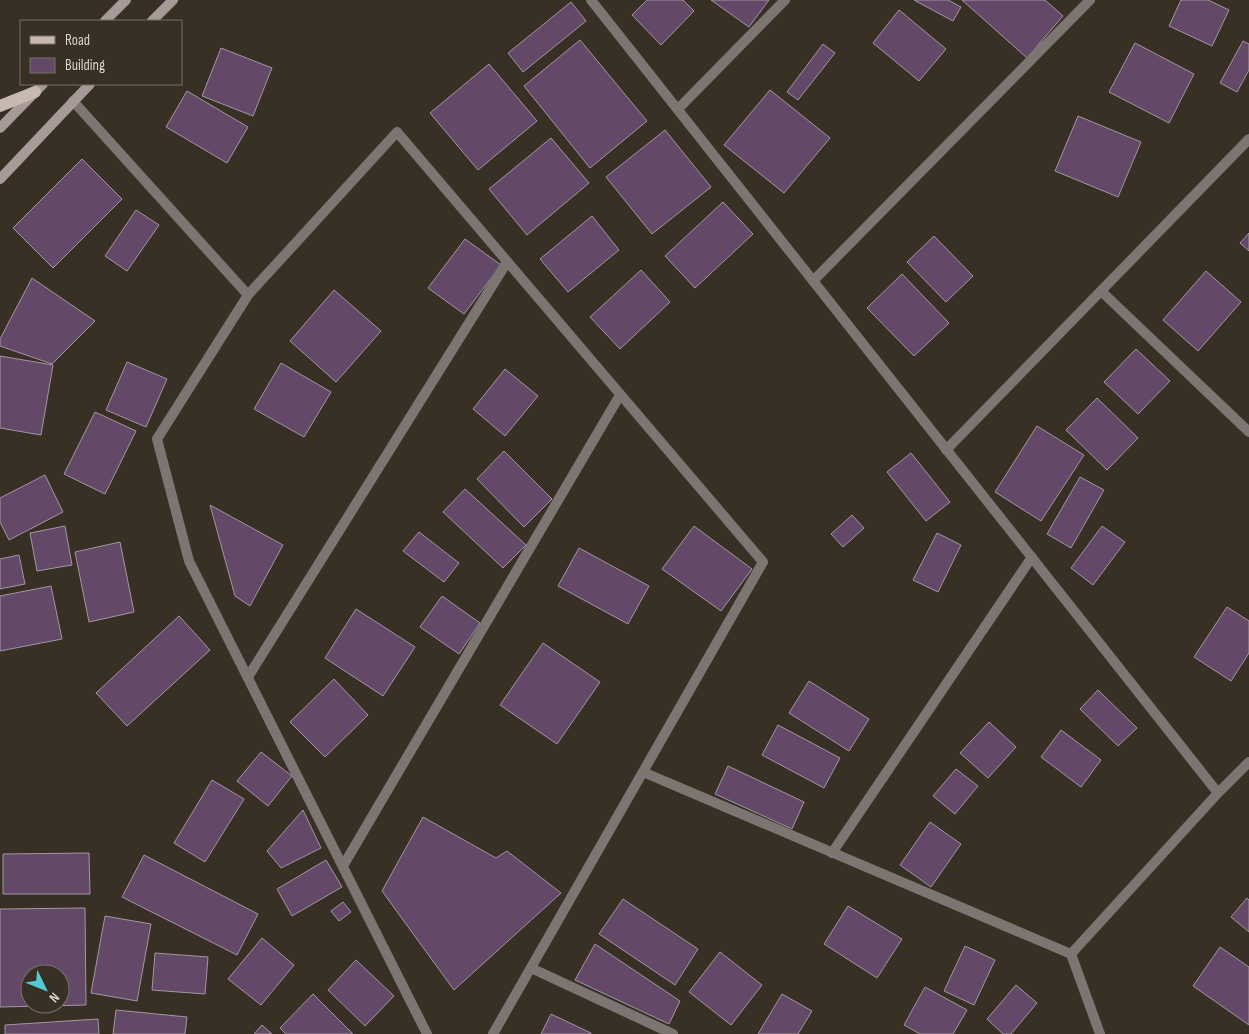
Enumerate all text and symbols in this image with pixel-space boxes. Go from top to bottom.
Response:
legend [20,20,182,85]
text: Road [65,31,90,50]
text: Building [65,56,105,75]
north arrow [20,964,70,1014]
text: N [45,989,63,1006]

